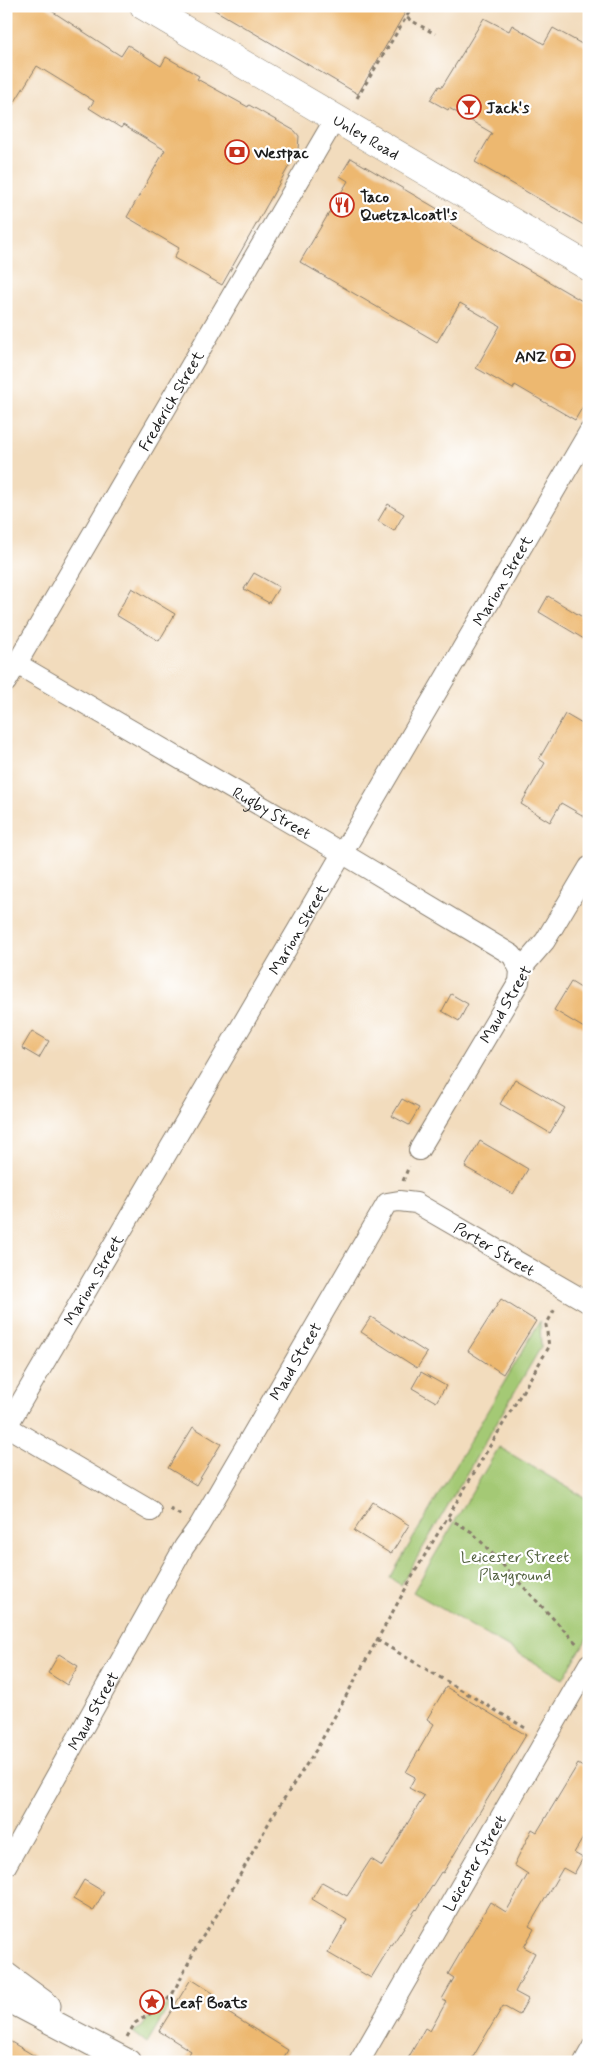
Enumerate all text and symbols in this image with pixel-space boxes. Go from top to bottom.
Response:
bar icon: Jack's [456,94,482,120]
place label: Jack's [486,98,530,119]
street label: Unley Road [329,110,403,166]
bank icon: Westpac [224,139,250,165]
place label: Westpac [253,143,309,164]
place label: Taco Quetzalcoatl's [360,187,458,226]
restaurant icon: Taco Quetzalcoatl's [329,192,355,218]
bank icon: ANZ [550,343,576,369]
street label: Frederick Street [134,347,210,455]
place label: ANZ [515,347,547,368]
street label: Marion Street [469,532,538,630]
street label: Rugby Street [228,782,314,845]
street label: Marion Street [265,880,334,979]
street label: Maud Street [475,962,537,1048]
street label: Porter Street [450,1218,538,1281]
street label: Marion Street [59,1231,129,1329]
street label: Maud Street [265,1319,327,1405]
park label: Leicester Street Playground [461,1547,569,1586]
street label: Maud Street [64,1668,125,1754]
street label: Leicester Street [439,1811,512,1916]
place icon: Leaf Boats [139,1989,165,2015]
place label: Leaf Boats [170,1993,247,2014]

